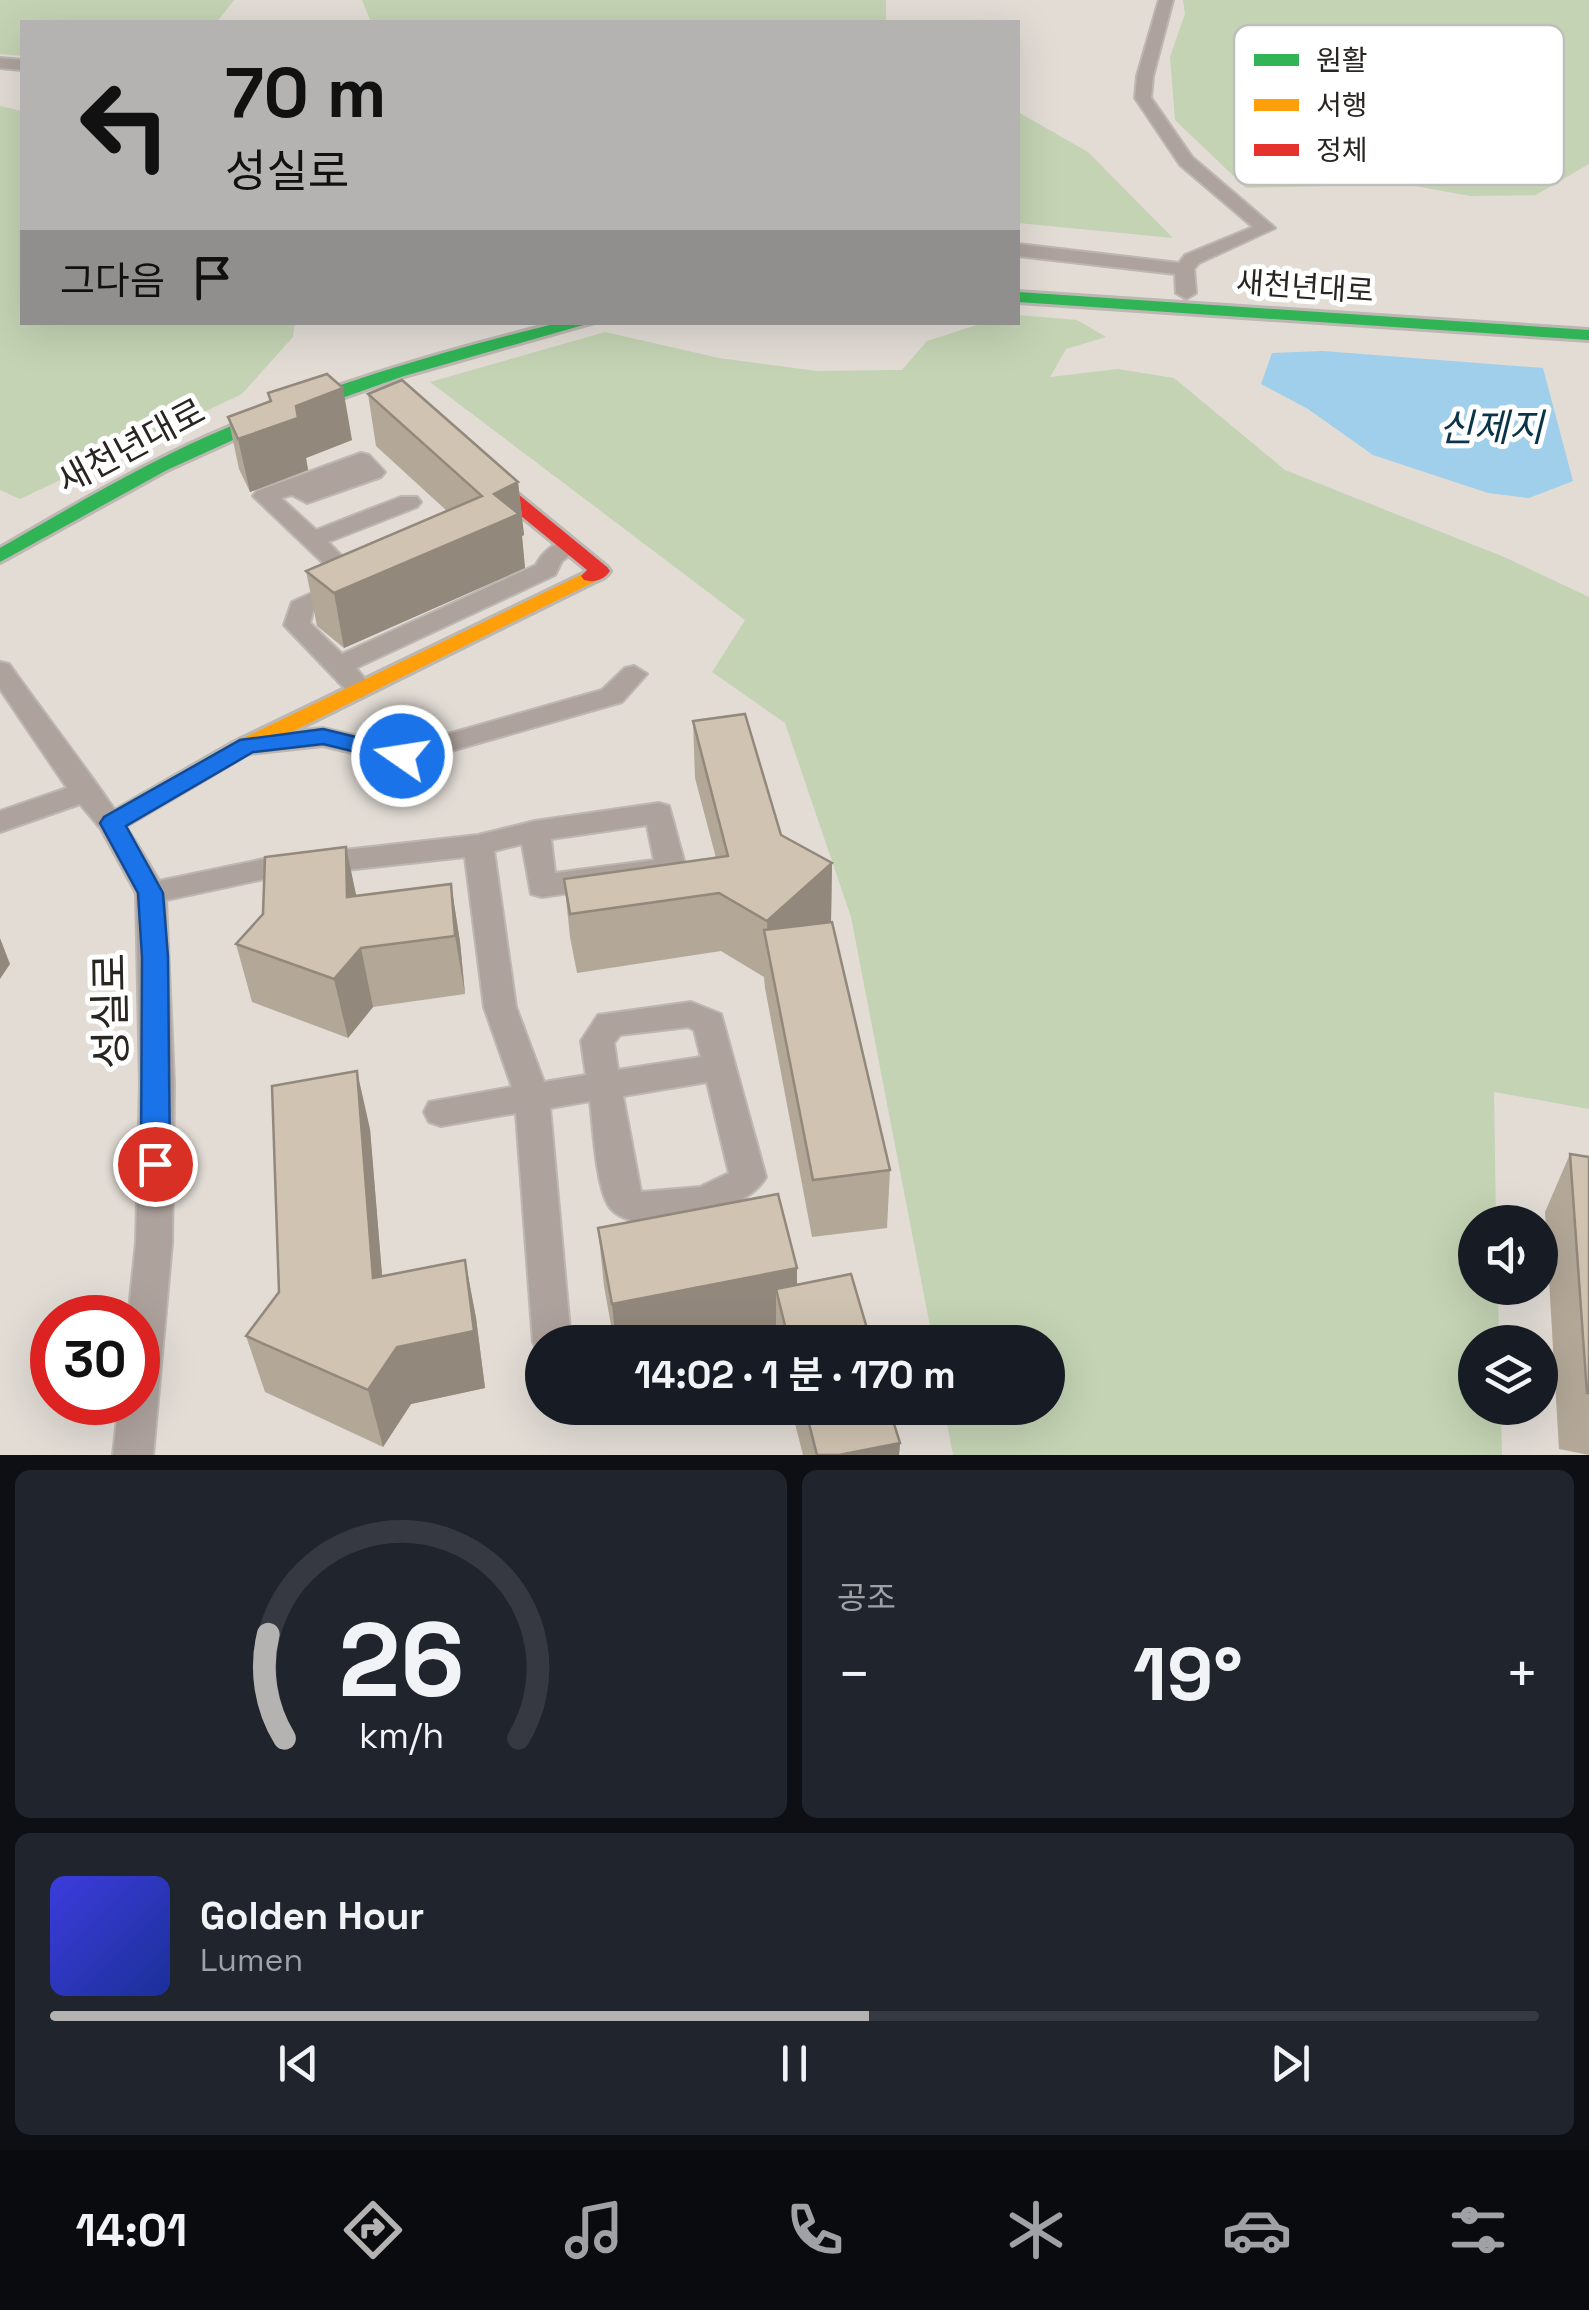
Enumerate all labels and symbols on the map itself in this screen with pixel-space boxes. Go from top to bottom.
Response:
legend [1234,25,1564,185]
text: 원활 [1316,42,1368,78]
text: 서행 [1316,87,1368,123]
text: 정체 [1316,132,1368,168]
street label: 새천년대로 [1235,262,1375,311]
street label: 새천년대로 [50,389,212,503]
water label: 신제지 [1439,404,1546,452]
position arrow [350,704,454,808]
street label: 성실로 [83,953,138,1069]
pin [113,1122,198,1207]
speed limit sign: 30 [30,1295,160,1425]

